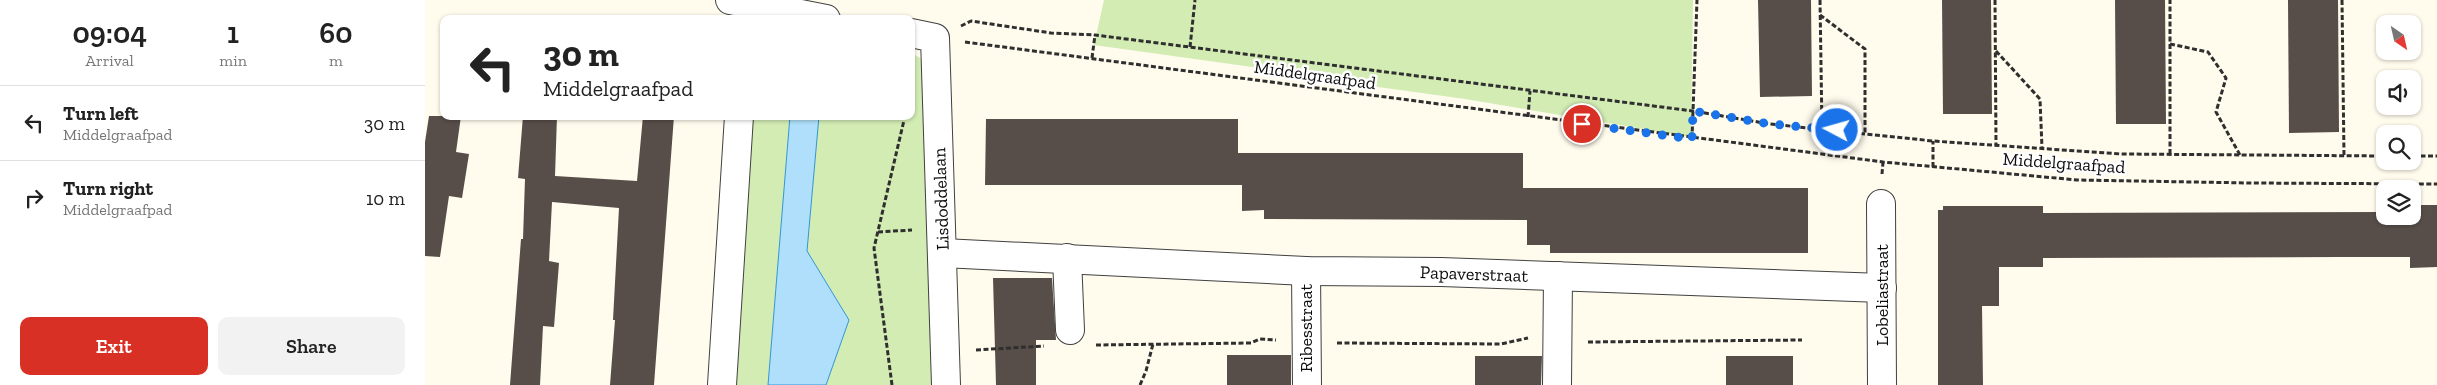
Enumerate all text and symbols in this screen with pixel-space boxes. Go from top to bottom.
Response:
text: 09:04 [72,15,147,51]
text: 1 [227,15,239,51]
text: 60 [319,15,353,51]
north arrow [2376,15,2421,60]
map controls [2376,15,2421,225]
text: 30 m [543,33,619,75]
icon: left [460,35,525,100]
text: Arrival [86,51,134,70]
text: min [219,51,247,70]
text: m [329,51,343,70]
street label: Middelgraafpad [1253,56,1378,94]
button: sound [2376,70,2421,115]
text: Middelgraafpad [543,75,693,102]
text: Turn left [63,102,138,125]
pin [1561,103,1603,145]
position arrow [1810,103,1862,155]
icon: left [20,109,48,137]
icon: arrive [1568,110,1596,138]
text: 30 m [364,112,405,135]
text: Middelgraafpad [63,125,172,144]
button: search [2376,125,2421,170]
street label: Lisdoddelaan [928,147,954,251]
street label: Middelgraafpad [2002,148,2126,178]
text: Turn right [63,177,153,200]
button: layers [2376,180,2421,225]
icon: right [20,184,48,212]
text: 10 m [366,187,405,210]
text: Middelgraafpad [63,200,172,219]
street label: Lobeliastraat [1871,244,1893,346]
street label: Papaverstraat [1420,261,1529,287]
street label: Ribesstraat [1295,284,1317,372]
button: Exit [20,317,208,375]
button: Share [218,317,405,375]

